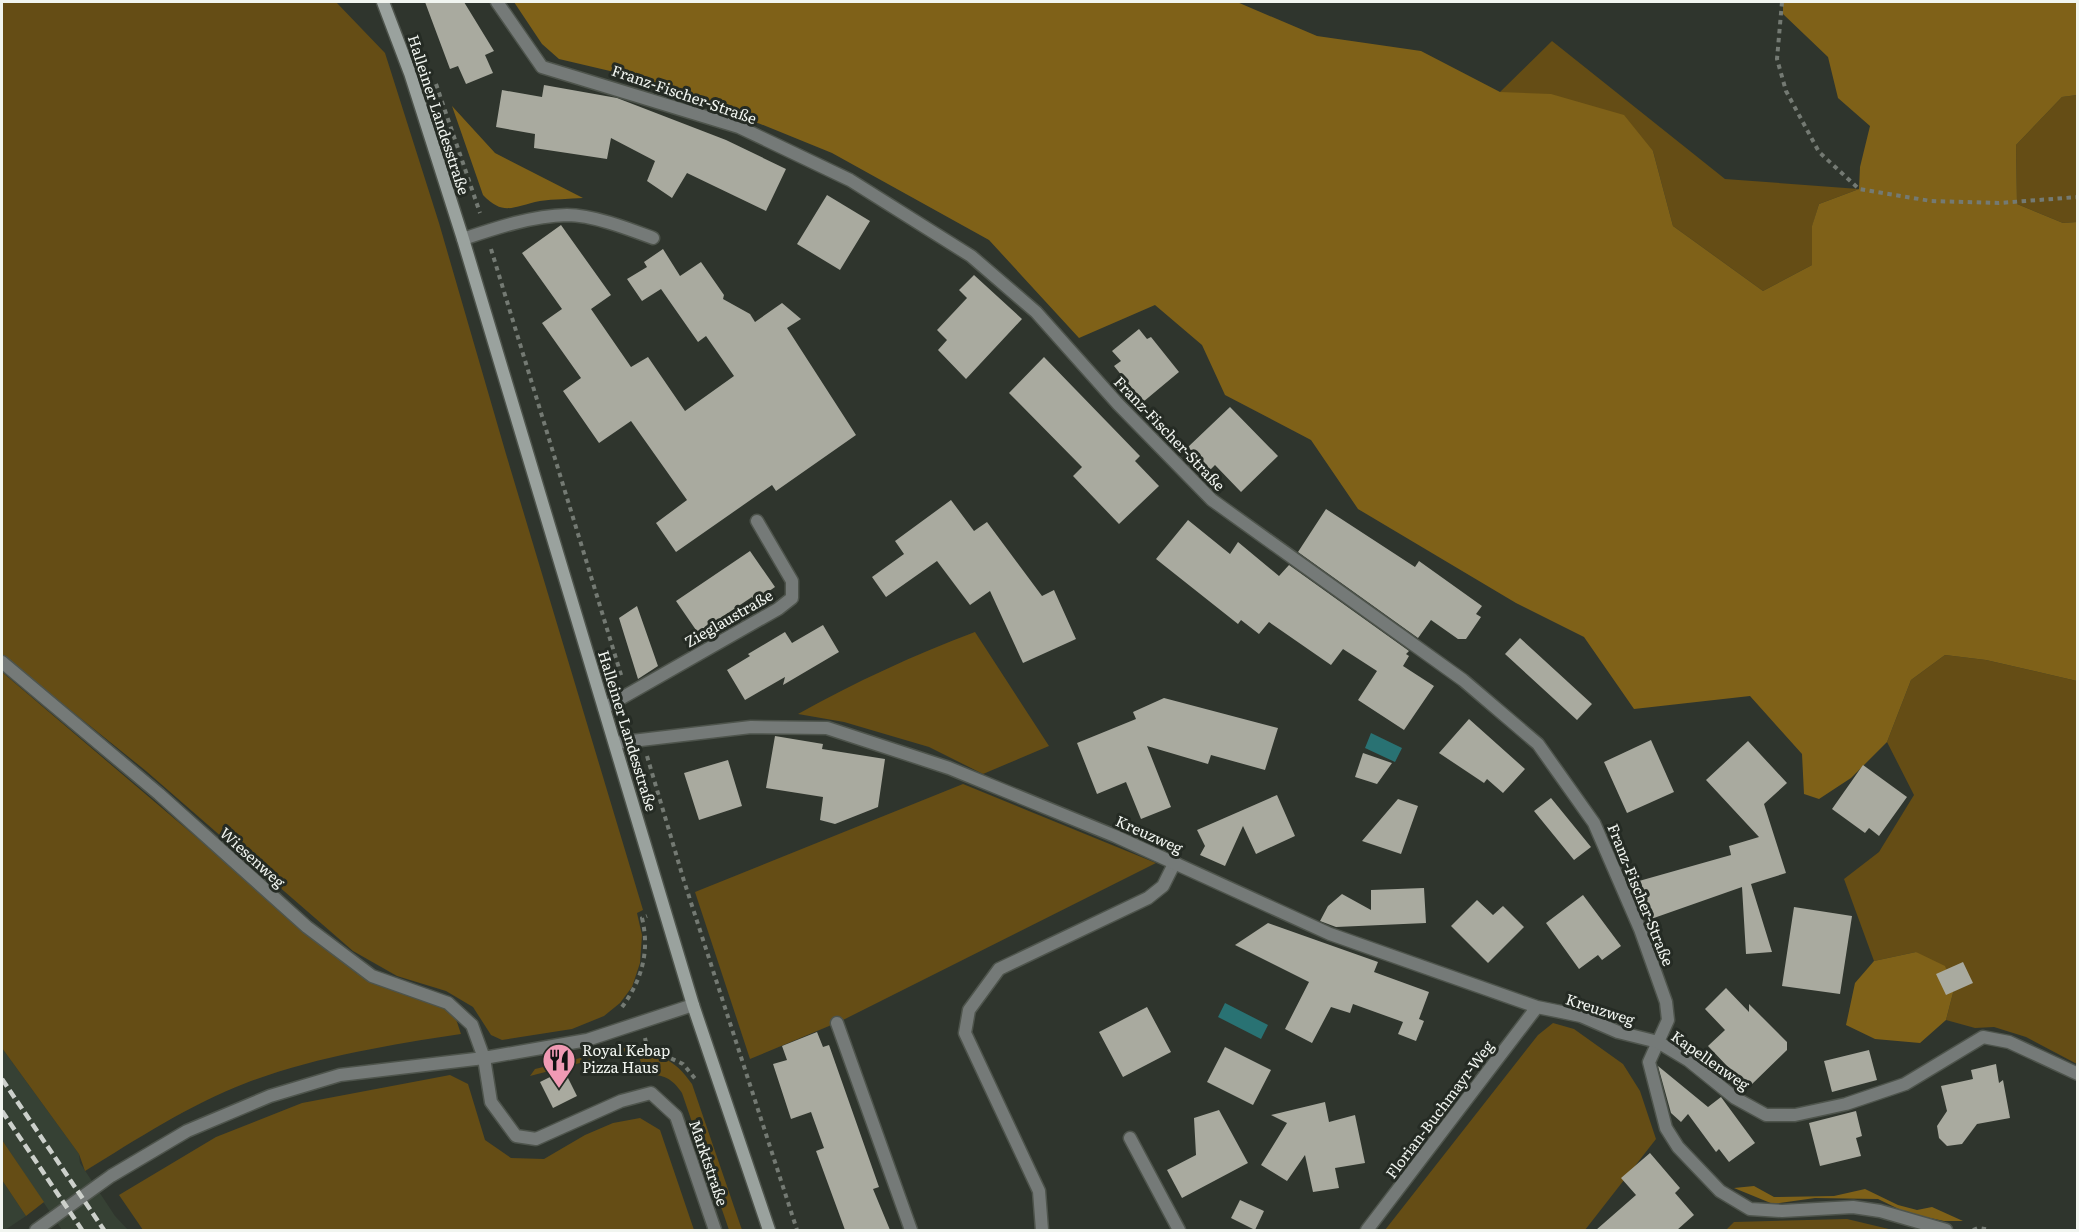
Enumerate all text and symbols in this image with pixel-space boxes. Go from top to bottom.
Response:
street label: Halleiner Landesstraße [403,32,476,198]
street label: Franz-Fischer-Straße [609,58,760,129]
street label: Franz-Fischer-Straße [1109,370,1231,496]
street label: Zieglaustraße [680,583,777,652]
street label: Halleiner Landesstraße [593,647,664,814]
street label: Kreuzweg [1112,809,1188,859]
street label: Franz-Fischer-Straße [1602,820,1681,969]
street label: Wiesenweg [215,821,291,893]
street label: Kreuzweg [1563,987,1639,1031]
street label: Kapellenweg [1667,1024,1755,1096]
street label: Florian-Buchmayr-Weg [1379,1035,1499,1183]
place label: Royal Kebap Pizza Haus [582,1038,670,1078]
restaurant icon: Royal Kebap Pizza Haus [541,1042,577,1089]
street label: Marktstraße [684,1116,735,1209]

